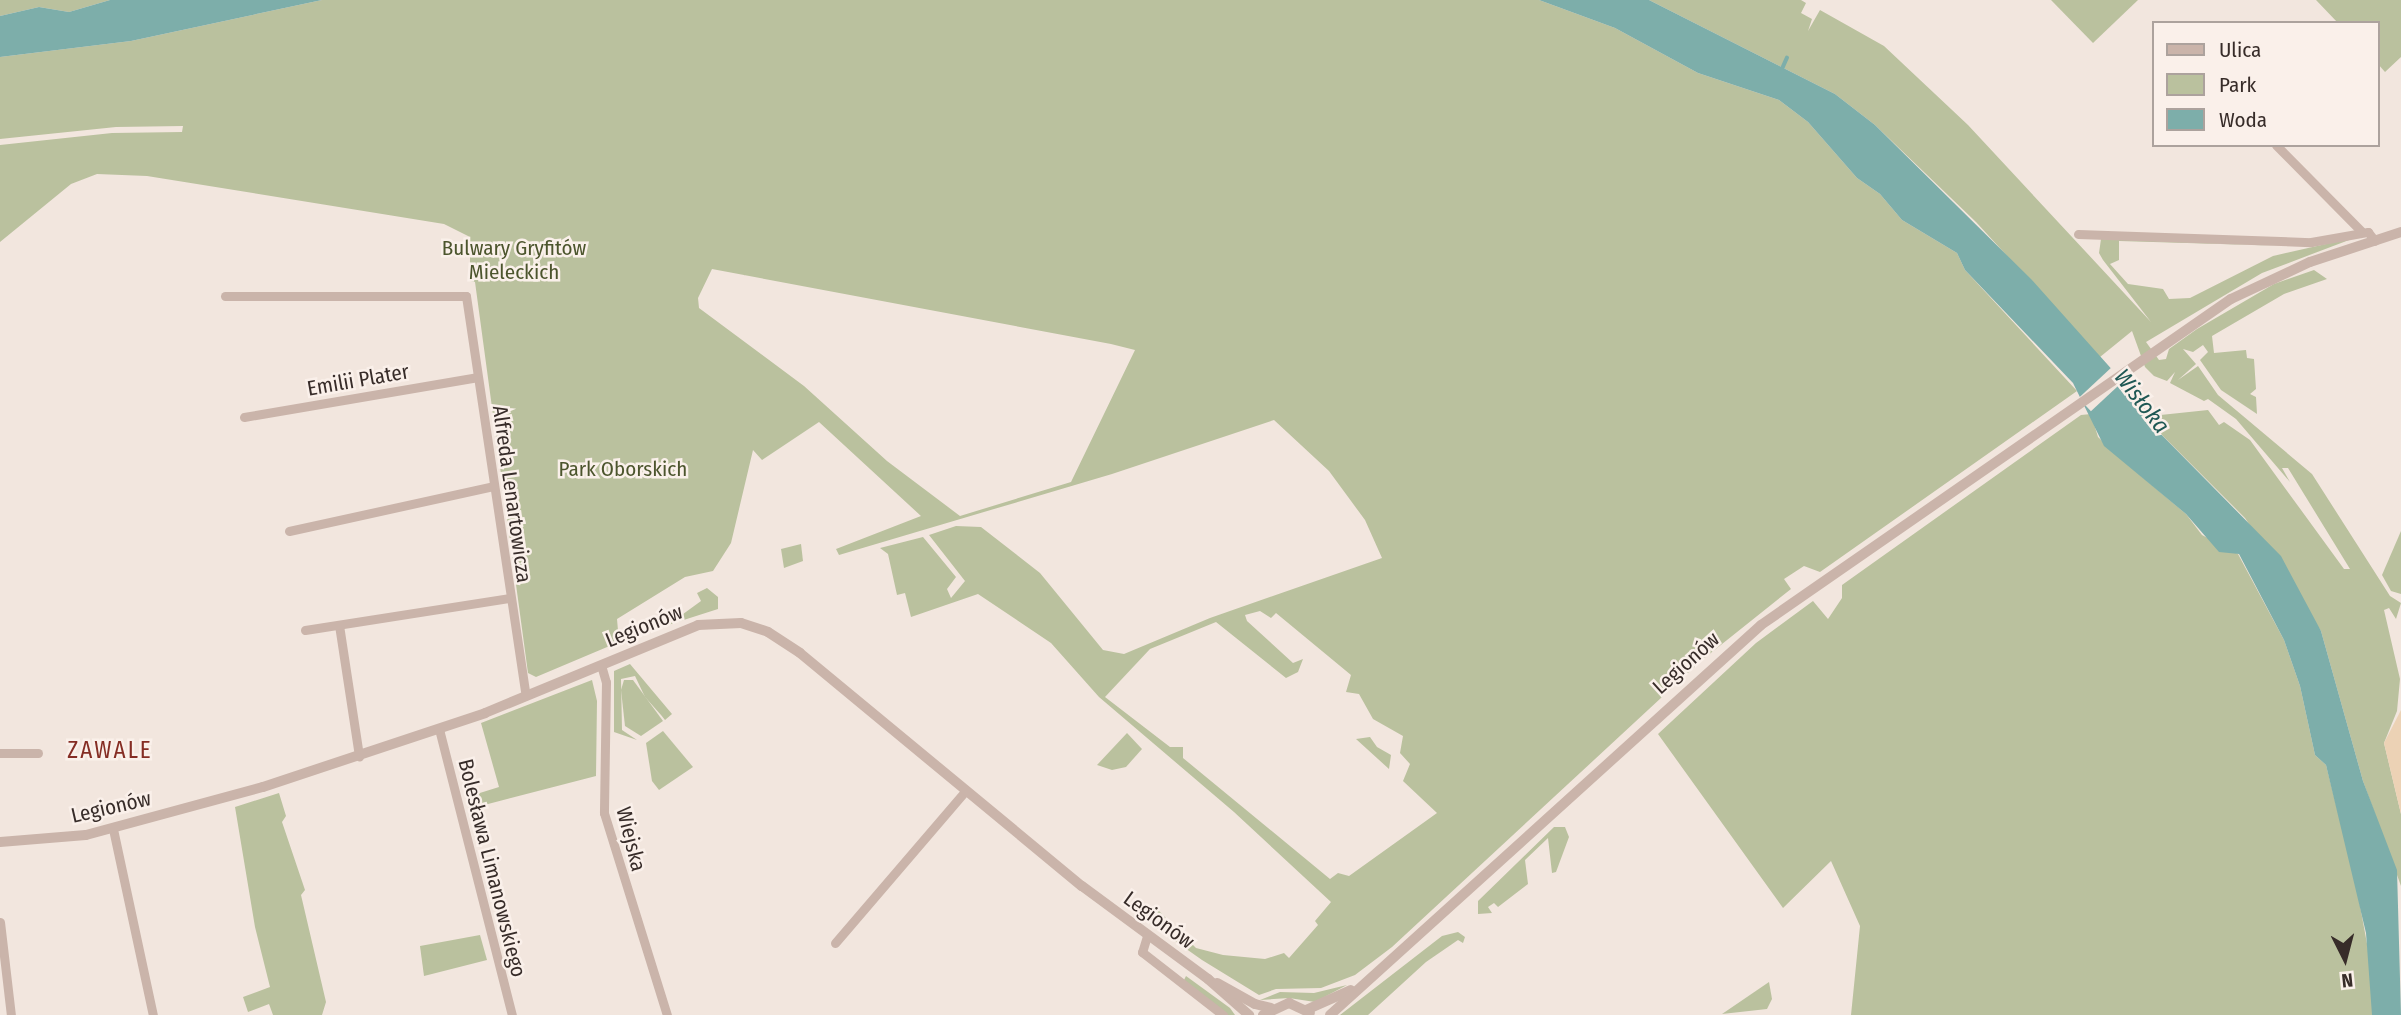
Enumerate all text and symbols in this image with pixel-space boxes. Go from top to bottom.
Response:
legend [2152,21,2380,147]
text: Ulica [2219,37,2261,63]
text: Park [2219,72,2256,98]
text: Woda [2219,107,2267,133]
park label: Bulwary Gryfitów Mieleckich [442,235,586,285]
street label: Emilii Plater [305,359,411,401]
water label: Wisłoka [2108,363,2176,439]
street label: Alfreda Lenartowicza [487,404,537,584]
park label: Park Oborskich [559,456,687,482]
street label: Legionów [602,599,686,653]
street label: Legionów [1647,626,1725,700]
district label: ZAWALE [68,736,152,764]
street label: Bolesława Limanowskiego [453,756,531,980]
street label: Legionów [69,786,153,828]
street label: Wiejska [611,804,651,874]
street label: Legionów [1119,886,1199,954]
north arrow [2310,924,2380,994]
text: N [2340,968,2354,992]

